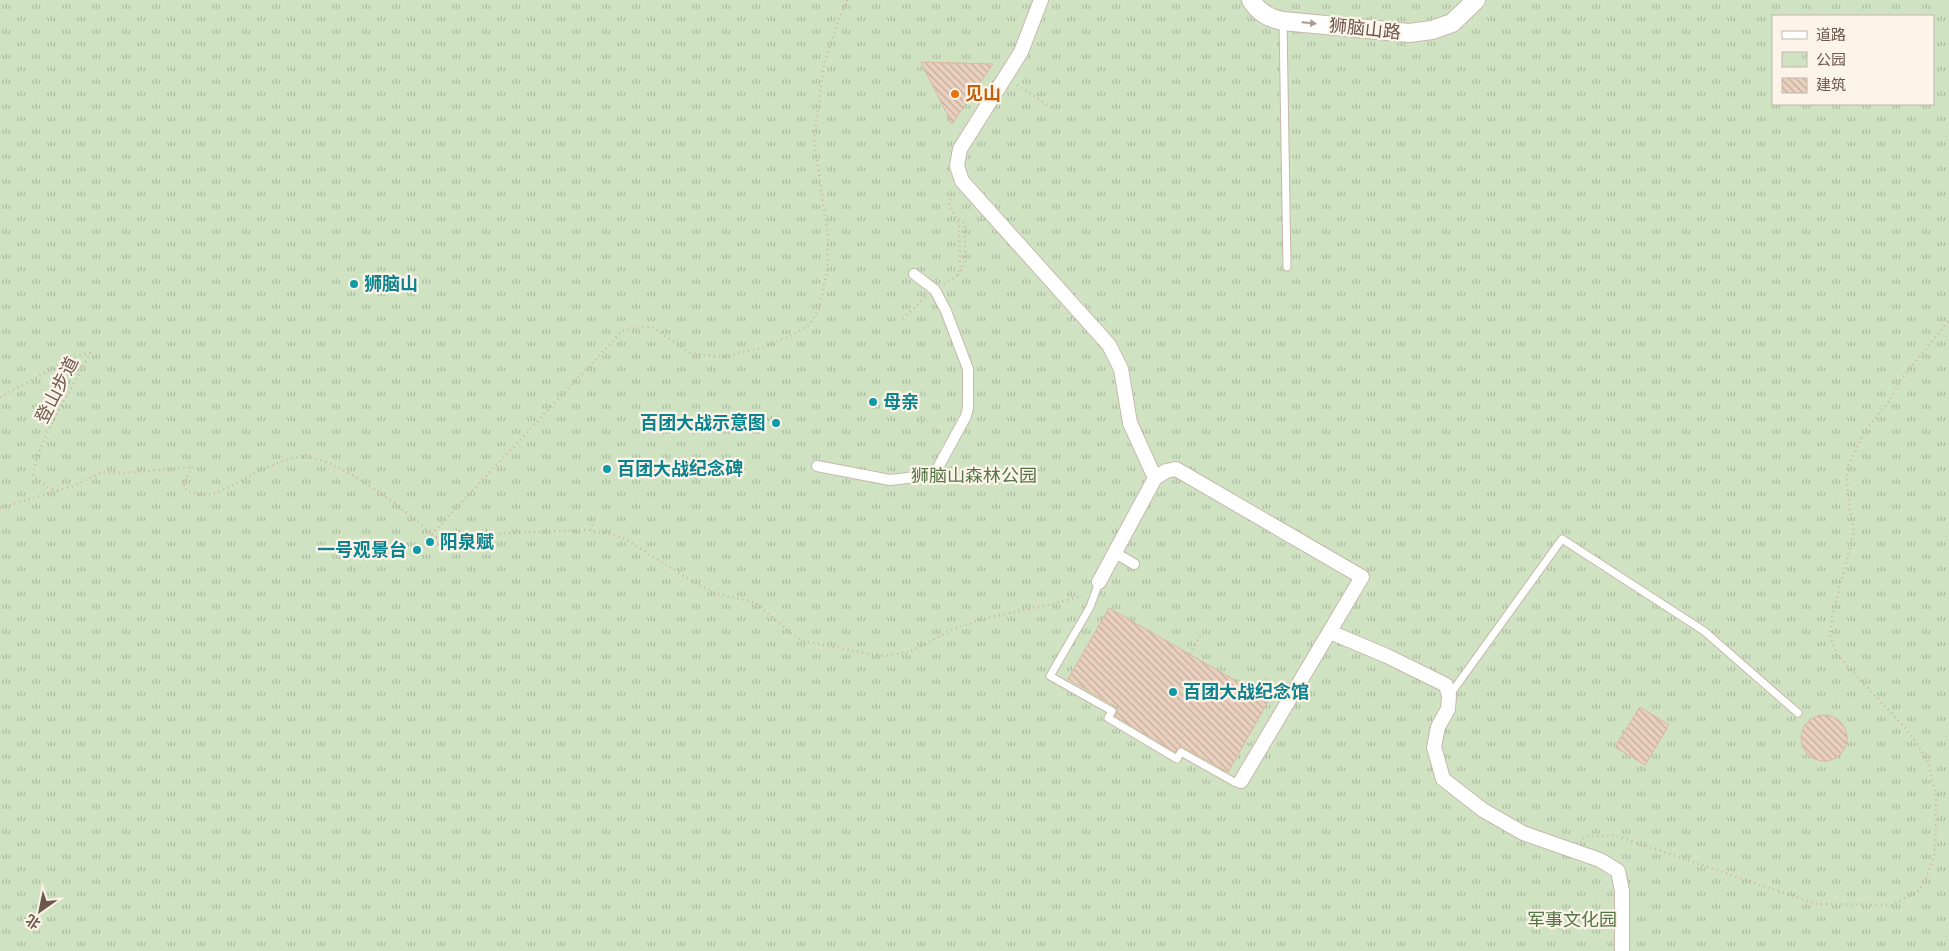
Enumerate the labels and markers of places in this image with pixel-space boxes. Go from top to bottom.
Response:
place label: 见山 [965,83,1001,103]
marker: 见山 [949,88,961,100]
place label: 狮脑山 [364,273,418,293]
marker: 狮脑山 [348,278,360,290]
place label: 母亲 [883,391,919,411]
marker: 母亲 [867,396,879,408]
place label: 百团大战示意图 [640,412,766,432]
marker: 百团大战示意图 [770,417,782,429]
place label: 百团大战纪念碑 [617,458,743,478]
marker: 百团大战纪念碑 [601,463,613,475]
place label: 阳泉赋 [440,531,494,551]
marker: 阳泉赋 [424,536,436,548]
place label: 一号观景台 [317,539,407,559]
marker: 一号观景台 [411,544,423,556]
place label: 百团大战纪念馆 [1183,681,1309,701]
marker: 百团大战纪念馆 [1167,686,1179,698]

